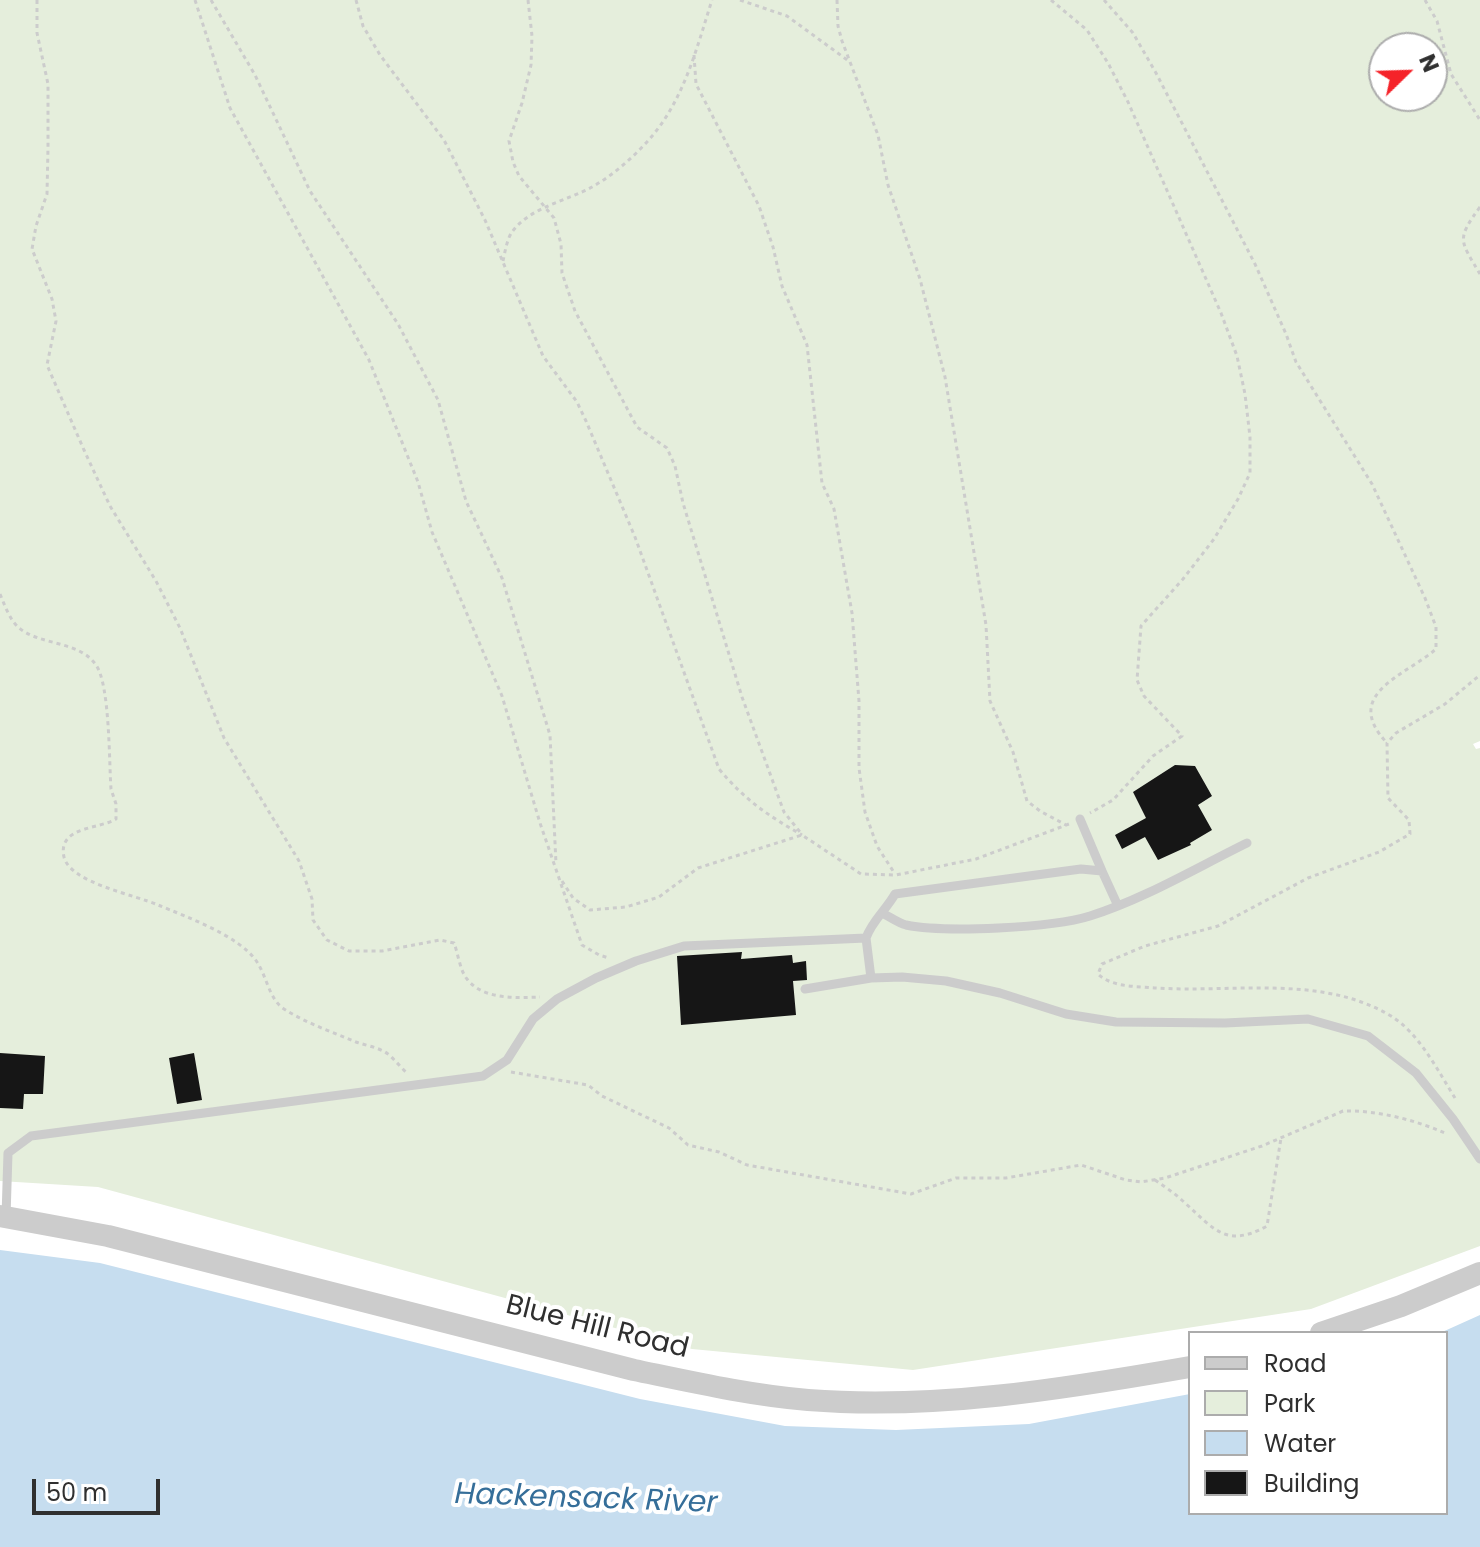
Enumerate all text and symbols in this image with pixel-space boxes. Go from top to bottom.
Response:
north arrow [1368,32,1448,112]
text: N [1411,50,1446,77]
street label: Blue Hill Road [502,1289,692,1367]
legend [1188,1331,1448,1515]
text: Road [1264,1347,1326,1380]
text: Park [1264,1387,1315,1420]
text: Water [1264,1427,1336,1460]
scale bar [36,1463,164,1513]
text: Building [1264,1467,1360,1500]
text: 50 m [46,1476,107,1509]
water label: Hackensack River [454,1477,718,1523]

